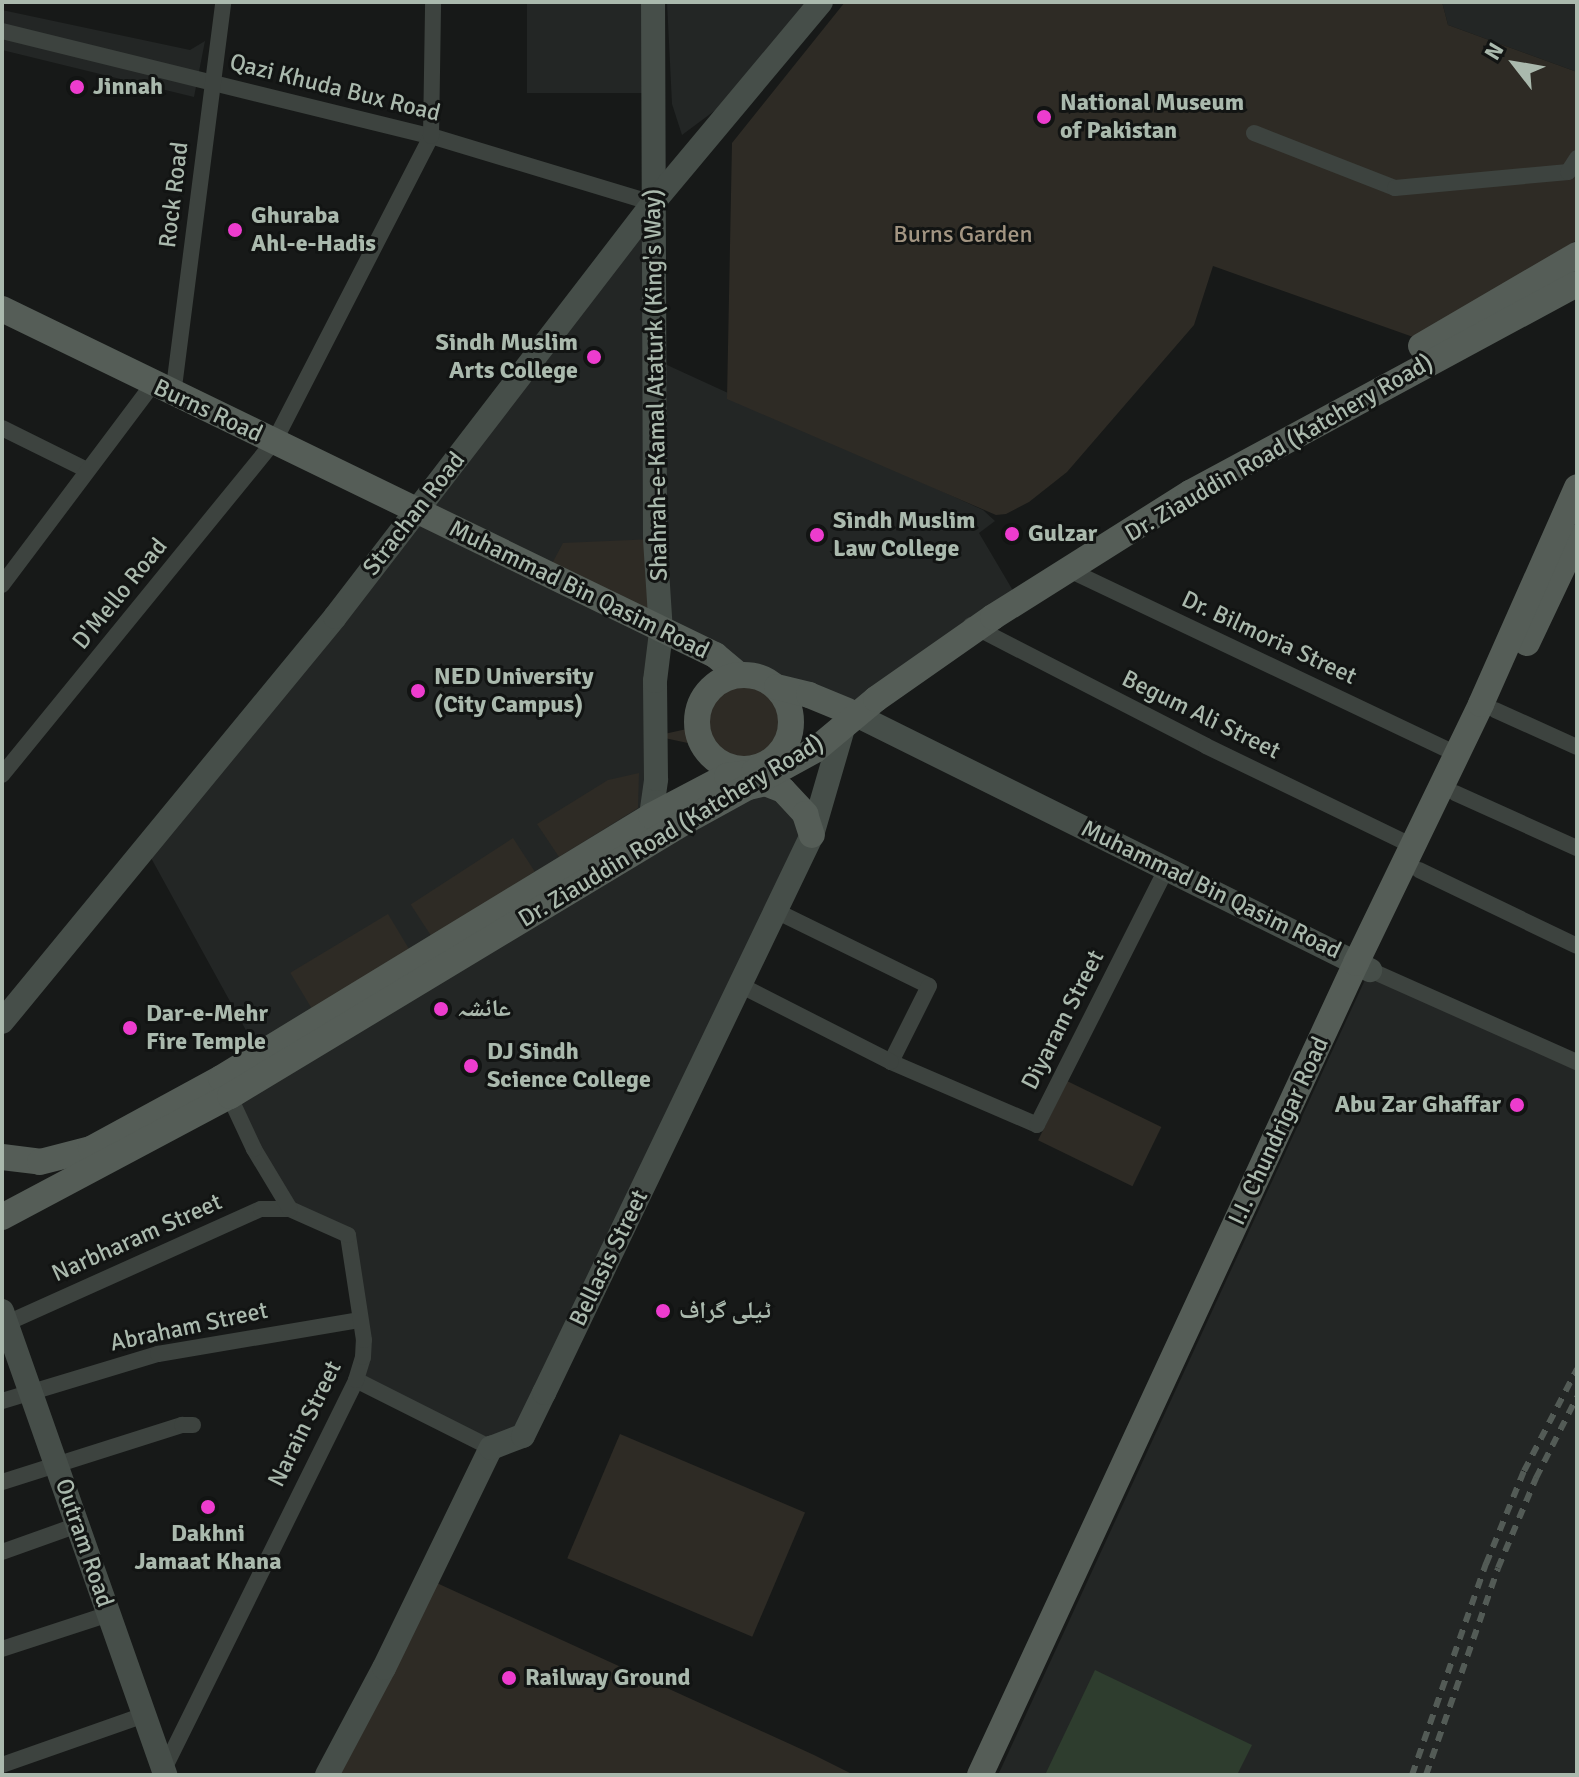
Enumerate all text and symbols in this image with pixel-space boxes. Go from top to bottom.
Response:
north arrow [1475,24,1555,104]
text: N [1478,38,1510,65]
street label: Qazi Khuda Bux Road [227,48,443,128]
place label: Jinnah [93,73,163,101]
marker: Jinnah [68,78,86,96]
place label: National Museum of Pakistan [1060,89,1244,145]
marker: National Museum of Pakistan [1035,108,1053,126]
street label: Rock Road [153,140,195,250]
street label: Shahrah-e-Kamal Ataturk (King's Way) [638,189,674,581]
place label: Ghuraba Ahl-e-Hadis [251,202,376,258]
marker: Ghuraba Ahl-e-Hadis [226,221,244,239]
park label: Burns Garden [893,221,1033,249]
place label: Sindh Muslim Arts College [436,329,578,385]
marker: Sindh Muslim Arts College [585,348,603,366]
street label: Dr. Ziauddin Road (Katchery Road) [1120,348,1438,548]
street label: Burns Road [149,373,267,449]
street label: Strachan Road [357,447,471,581]
place label: Sindh Muslim Law College [833,507,975,563]
street label: Muhammad Bin Qasim Road [444,514,714,666]
place label: Gulzar [1028,520,1097,548]
marker: Gulzar [1003,525,1021,543]
marker: Sindh Muslim Law College [808,526,826,544]
street label: D'Mello Road [66,533,174,655]
street label: Dr. Bilmoria Street [1177,585,1361,691]
place label: NED University (City Campus) [434,663,594,719]
street label: Begum Ali Street [1117,664,1285,766]
marker: NED University (City Campus) [409,682,427,700]
street label: Dr. Ziauddin Road (Katchery Road) [513,728,829,934]
street label: Muhammad Bin Qasim Road [1076,814,1346,966]
street label: Diyaram Street [1016,945,1110,1095]
place label: عائشہ [457,995,511,1023]
place label: Dar-e-Mehr Fire Temple [146,1000,268,1056]
marker: عائشہ [432,1000,450,1018]
marker: Dar-e-Mehr Fire Temple [121,1019,139,1037]
street label: I.I. Chundrigar Road [1223,1032,1335,1230]
place label: DJ Sindh Science College [487,1038,651,1094]
marker: DJ Sindh Science College [462,1057,480,1075]
place label: Abu Zar Ghaffar [1335,1091,1501,1119]
marker: Abu Zar Ghaffar [1508,1096,1526,1114]
street label: Bellasis Street [564,1185,654,1331]
street label: Narbharam Street [48,1188,226,1288]
street label: Abraham Street [108,1296,270,1358]
place label: ٹیلی گراف [679,1297,771,1325]
marker: ٹیلی گراف [654,1302,672,1320]
street label: Narain Street [262,1356,348,1492]
street label: Outram Road [49,1475,119,1611]
marker: Dakhni Jamaat Khana [199,1498,217,1516]
place label: Dakhni Jamaat Khana [135,1520,281,1576]
place label: Railway Ground [525,1664,690,1692]
marker: Railway Ground [500,1669,518,1687]

